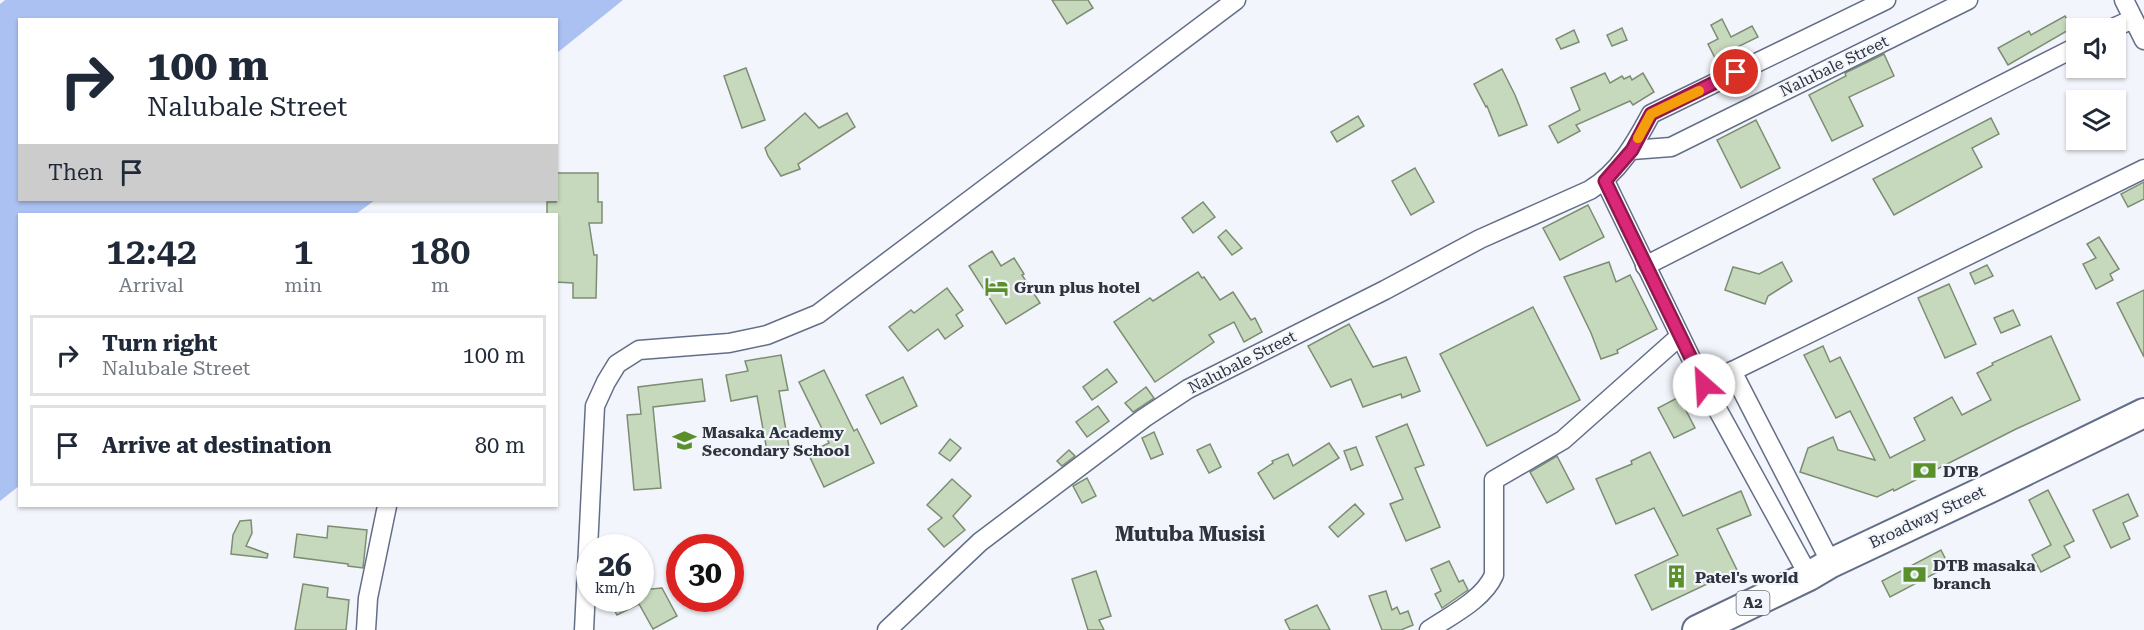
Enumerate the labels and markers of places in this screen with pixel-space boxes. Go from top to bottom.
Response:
pin [1710,46,1761,97]
hotel icon: Grun plus hotel [983,274,1009,300]
place label: Grun plus hotel [1014,278,1141,297]
place label: Masaka Academy Secondary School [702,423,850,460]
school or university icon: Masaka Academy Secondary School [671,428,697,454]
bank icon: DTB [1912,458,1938,484]
place label: DTB [1943,462,1979,481]
place label: DTB masaka branch [1933,556,2036,593]
bank icon: DTB masaka branch [1902,561,1928,587]
building icon: Patel's world [1664,564,1690,590]
place label: Patel's world [1695,568,1799,587]

